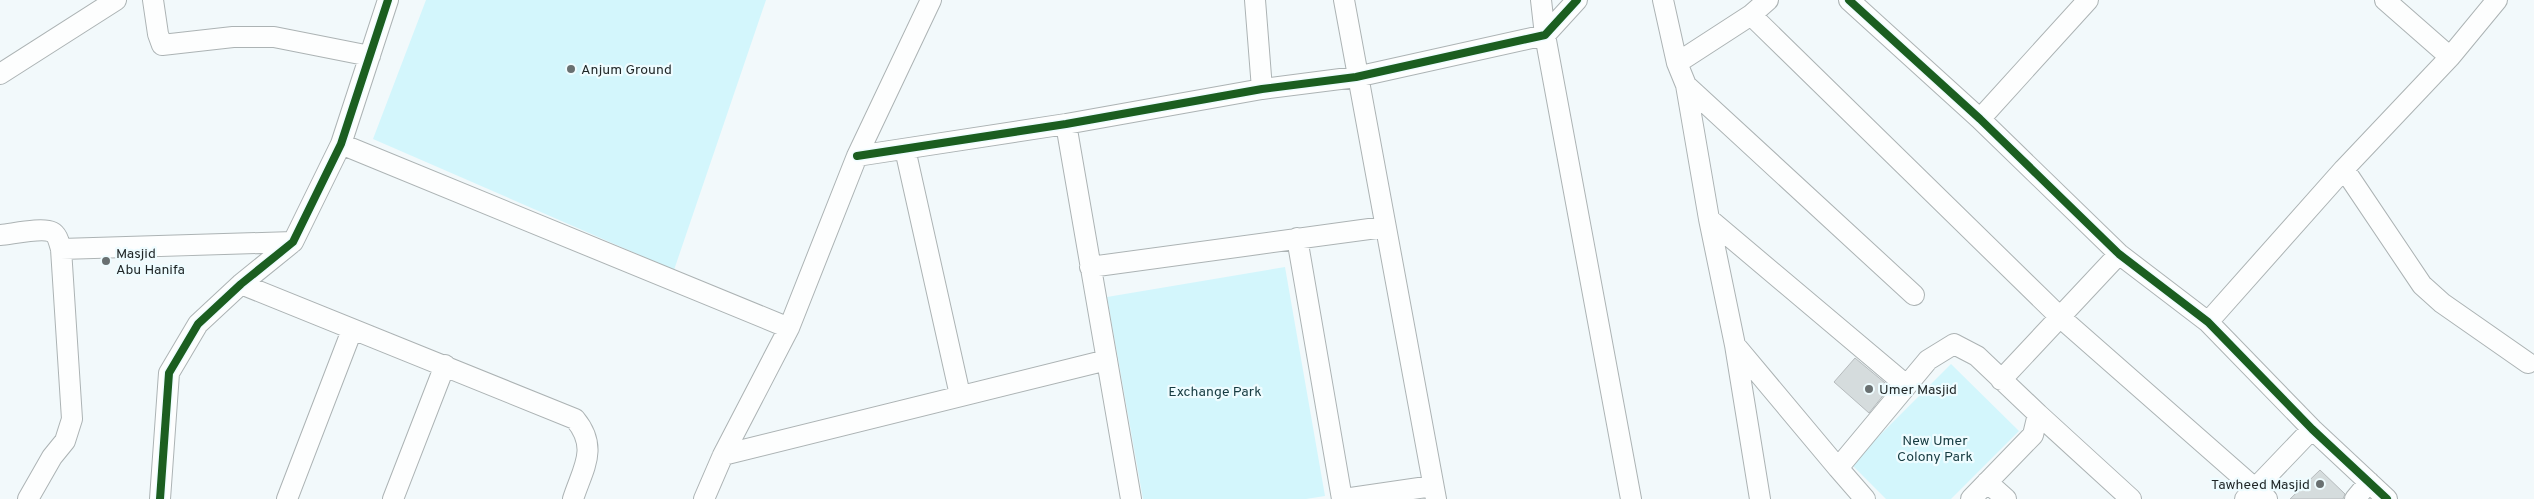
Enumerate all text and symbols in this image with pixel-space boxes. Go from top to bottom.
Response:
place label: Anjum Ground [581,62,672,79]
marker: Anjum Ground [565,63,577,75]
place label: Masjid Abu Hanifa [116,246,185,279]
marker: Masjid Abu Hanifa [100,255,112,267]
place label: Umer Masjid [1879,382,1957,399]
marker: Umer Masjid [1863,383,1875,395]
park label: Exchange Park [1168,384,1262,401]
park label: New Umer Colony Park [1897,433,1973,466]
place label: Tawheed Masjid [2211,477,2310,494]
marker: Tawheed Masjid [2314,478,2326,490]

